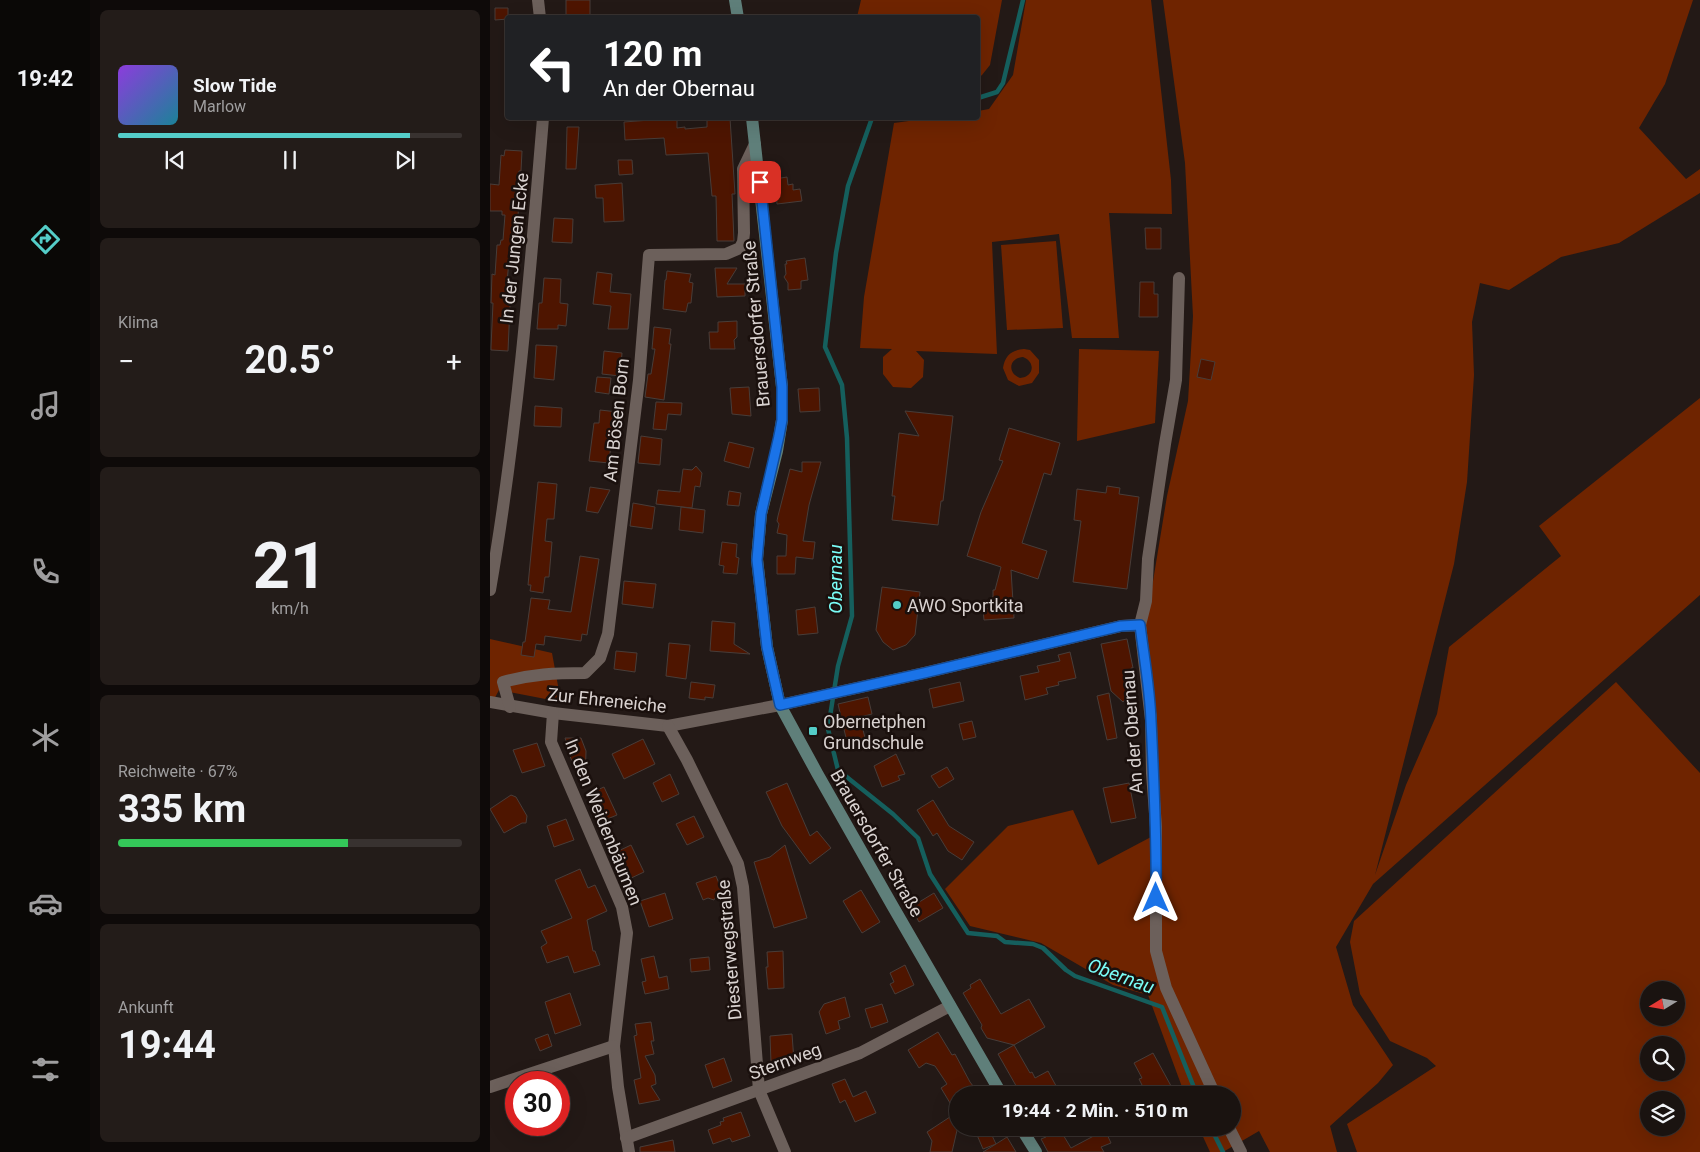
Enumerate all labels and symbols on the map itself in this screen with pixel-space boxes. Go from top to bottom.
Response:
pin [739,161,781,203]
street label: In der Jungen Ecke [496,172,532,324]
street label: Brauersdorfer Straße [738,240,774,408]
street label: Am Bösen Born [599,357,633,483]
water label: Obernau [824,544,847,614]
place label: AWO Sportkita [907,595,1024,616]
marker: AWO Sportkita [891,599,903,611]
street label: An der Obernau [1117,669,1147,795]
street label: Zur Ehreneiche [546,683,668,717]
place label: Obernetphen Grundschule [823,711,926,753]
marker: Obernetphen Grundschule [807,725,819,737]
street label: In den Weidenbäumen [561,736,647,908]
street label: Brauersdorfer Straße [826,766,928,920]
position arrow [1129,871,1181,923]
street label: Diesterwegstraße [712,879,746,1021]
water label: Obernau [1084,953,1158,999]
north arrow [1640,981,1685,1026]
street label: Sternweg [746,1038,824,1084]
speed limit sign: 30 [505,1071,570,1136]

